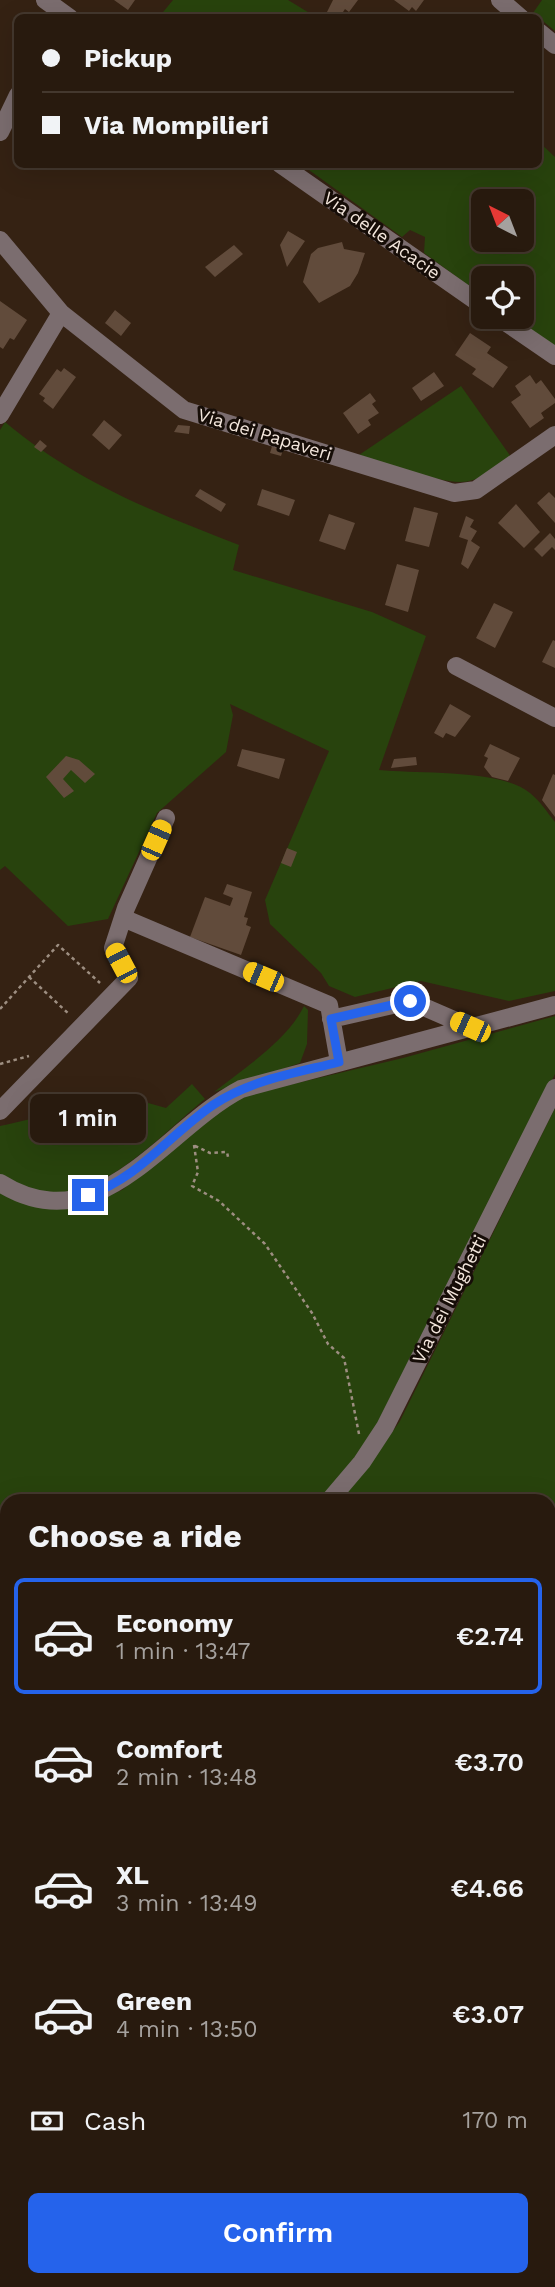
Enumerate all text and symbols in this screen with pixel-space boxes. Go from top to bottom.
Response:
text: Pickup [84,43,172,73]
text: Via Mompilieri [84,110,269,140]
street label: Via delle Acacie [319,187,445,283]
north arrow [471,189,534,252]
map controls [471,189,534,329]
button: locate [471,266,534,329]
street label: Via dei Papaveri [195,404,335,464]
car [138,817,175,863]
car [102,940,141,986]
car [240,959,287,995]
route start [394,985,426,1017]
car [447,1009,494,1045]
callout: 1 min [30,1094,146,1142]
text: 1 min [58,1105,118,1132]
route end [72,1179,104,1211]
street label: Via dei Mughetti [408,1231,490,1367]
text: Choose a ride [28,1517,242,1555]
icon: car [32,1605,95,1668]
text: Economy [116,1608,233,1638]
text: €2.74 [456,1621,524,1651]
text: 1 min · 13:47 [116,1638,251,1665]
icon: car [32,1731,95,1794]
text: Comfort [116,1734,222,1764]
text: €3.70 [455,1747,524,1777]
text: 2 min · 13:48 [116,1764,257,1791]
icon: car [32,1857,95,1920]
text: XL [116,1860,149,1890]
text: €4.66 [451,1873,524,1903]
text: 3 min · 13:49 [116,1890,257,1917]
icon: car [32,1983,95,2046]
text: Green [116,1986,192,2016]
text: €3.07 [452,1999,524,2029]
text: 4 min · 13:50 [116,2016,257,2043]
icon: cash [28,2102,66,2140]
text: Cash [84,2106,146,2136]
text: 170 m [463,2107,528,2134]
button: Confirm [28,2193,528,2273]

